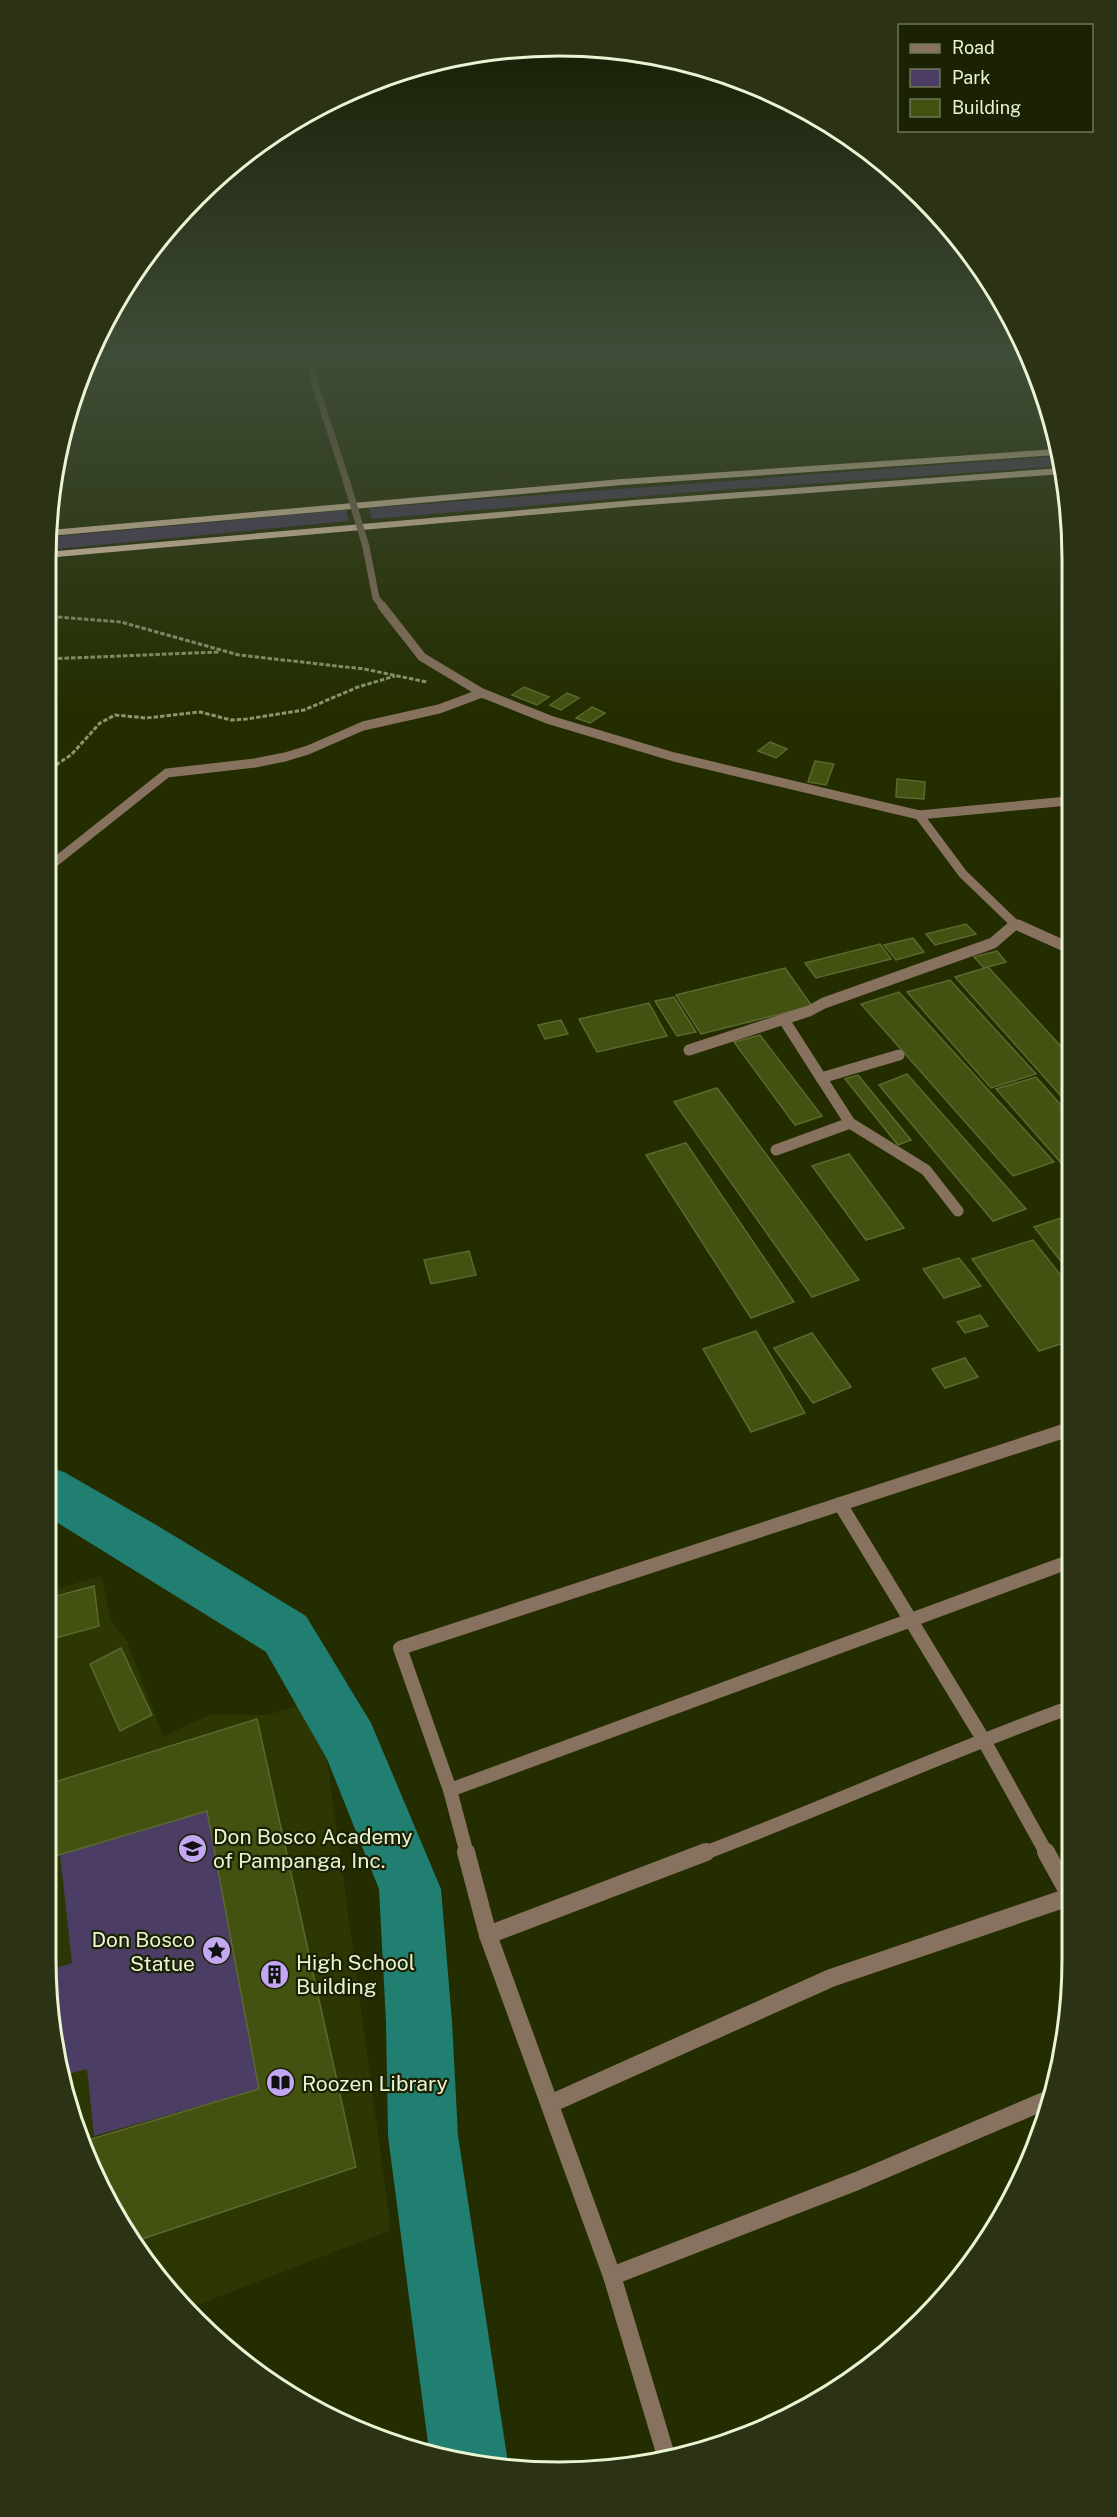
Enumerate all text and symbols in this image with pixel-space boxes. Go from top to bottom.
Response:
legend [898,24,1093,132]
text: Road [952,37,995,58]
text: Park [952,67,990,88]
text: Building [952,97,1021,118]
place label: Don Bosco Academy of Pampanga, Inc. [213,1824,412,1873]
school or university icon: Don Bosco Academy of Pampanga, Inc. [176,1832,208,1864]
place label: Don Bosco Statue [92,1927,195,1976]
place icon: Don Bosco Statue [200,1935,232,1967]
place label: High School Building [296,1950,415,1999]
building icon: High School Building [259,1958,291,1990]
library icon: Roozen Library [265,2067,297,2099]
place label: Roozen Library [302,2071,448,2096]

